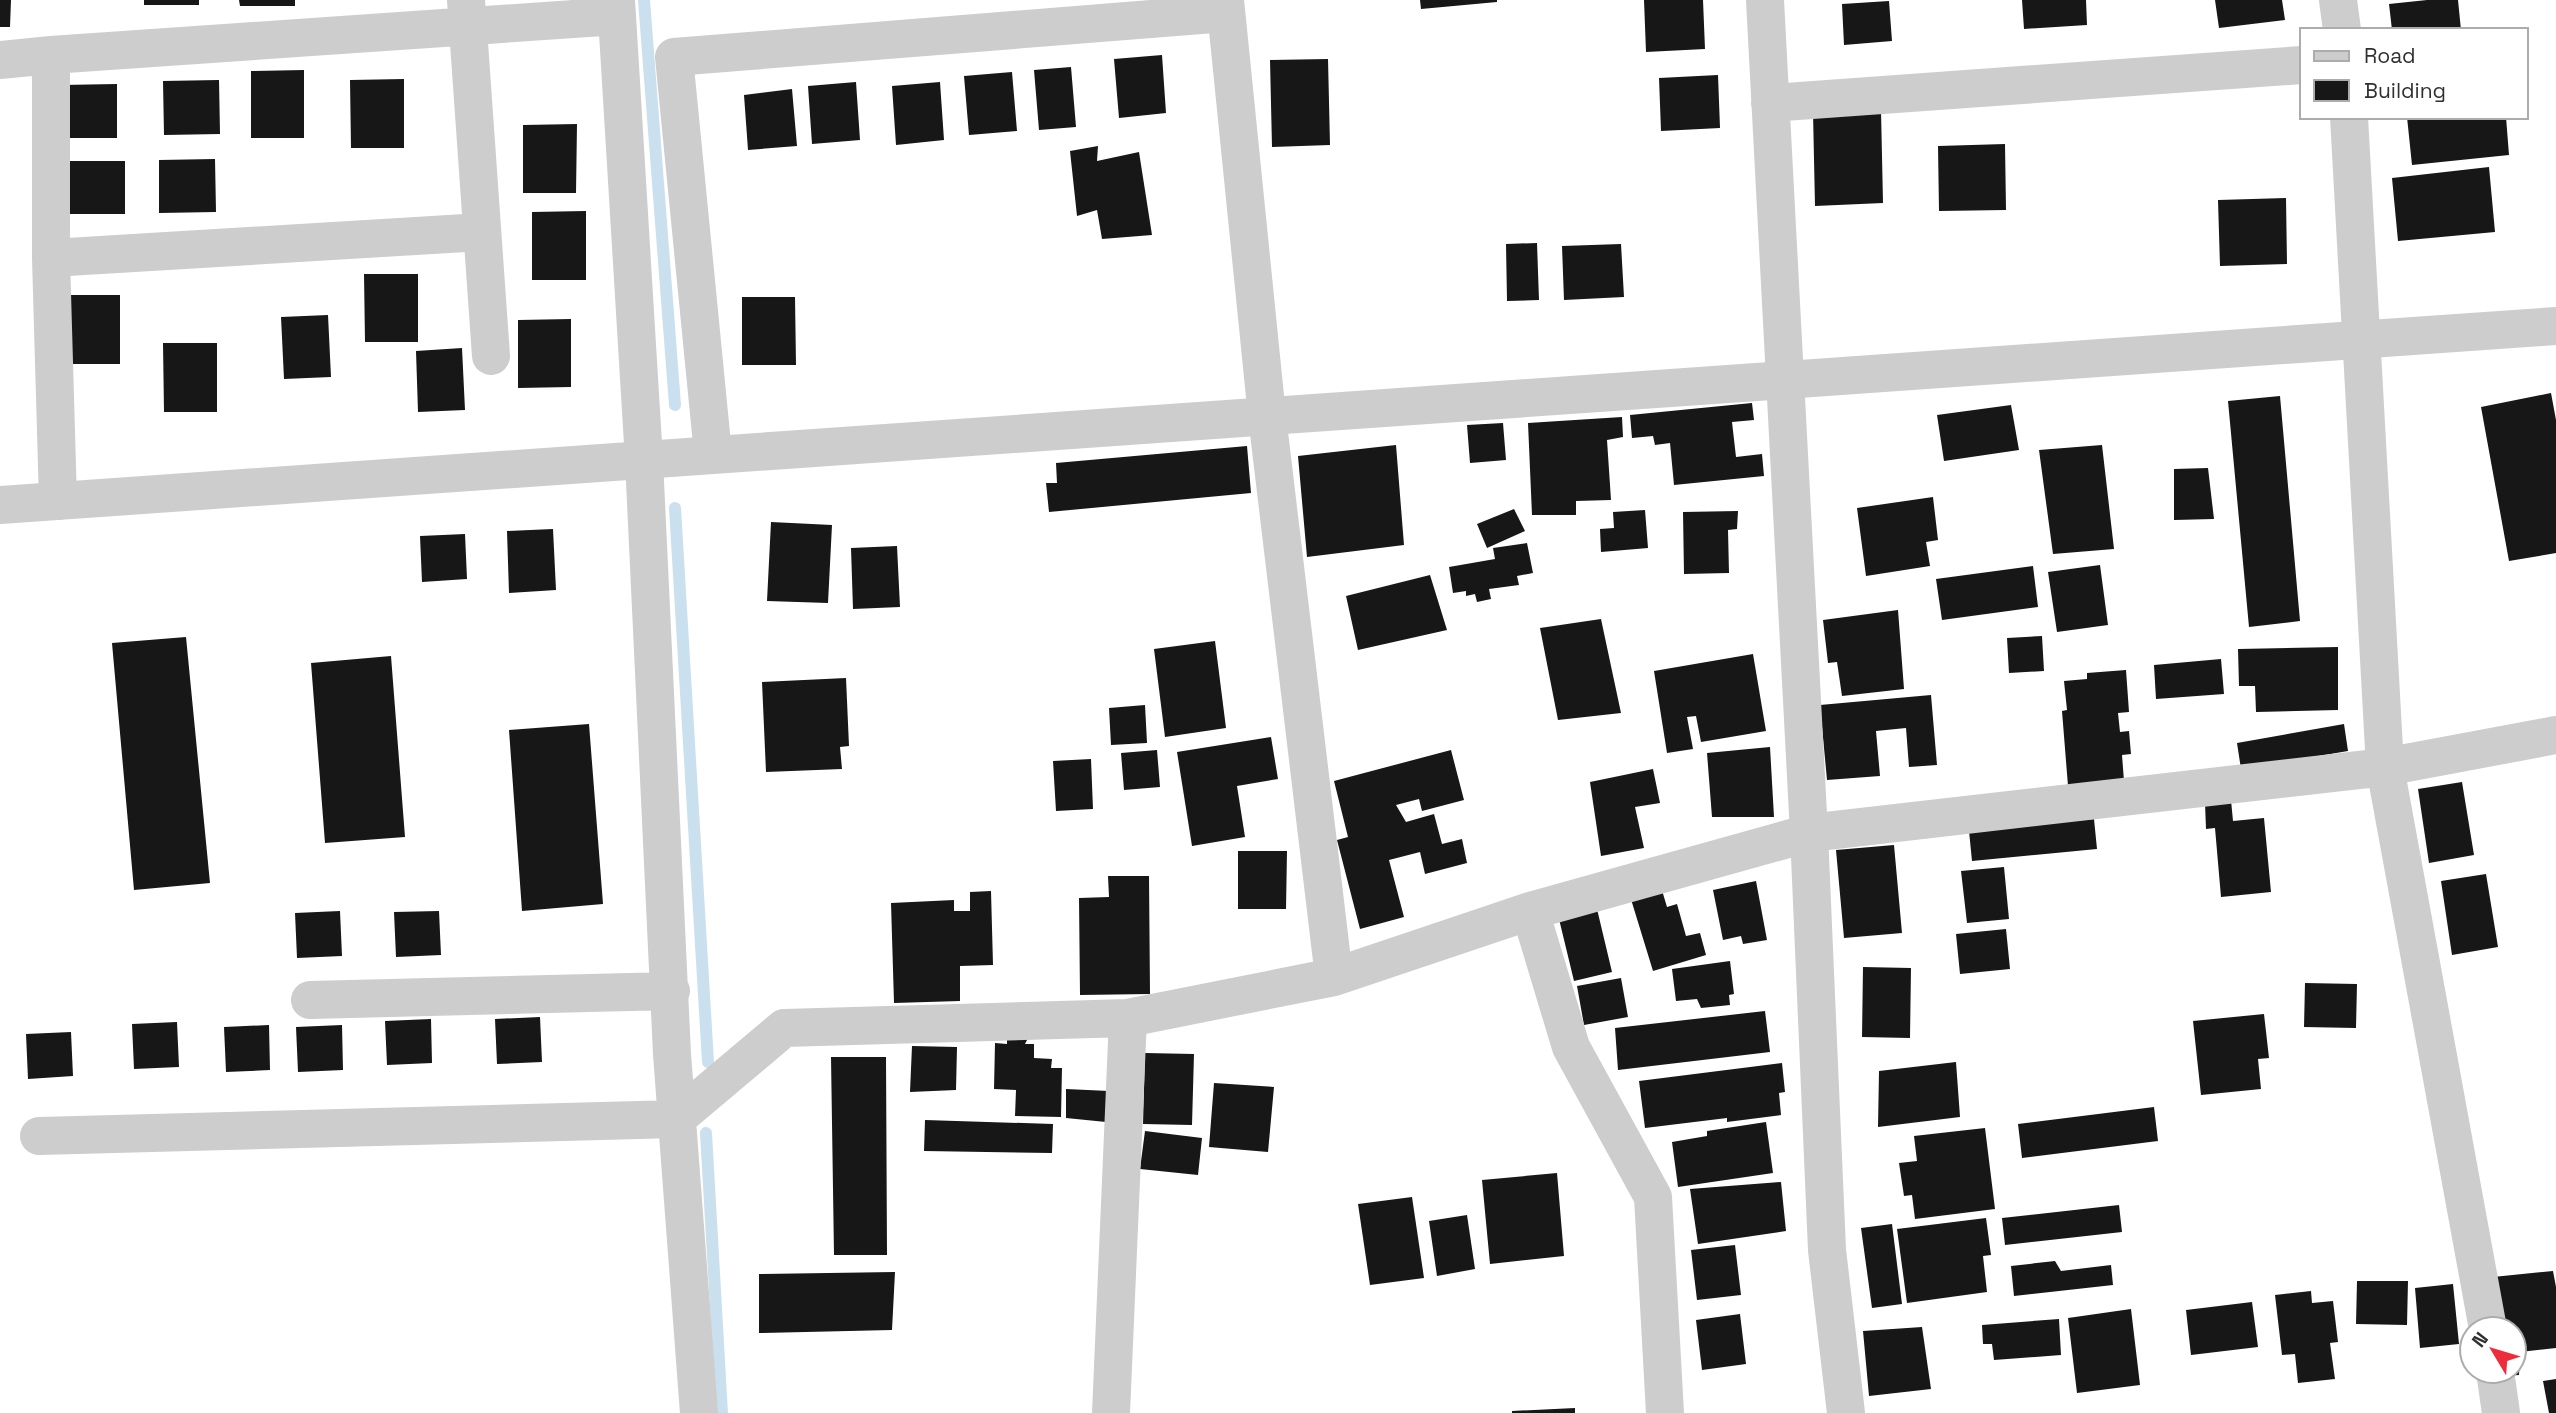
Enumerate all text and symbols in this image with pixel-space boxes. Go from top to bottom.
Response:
legend [2300,28,2528,119]
text: Road [2364,42,2416,69]
text: Building [2364,77,2446,104]
north arrow [2458,1315,2528,1385]
text: N [2466,1327,2494,1353]

